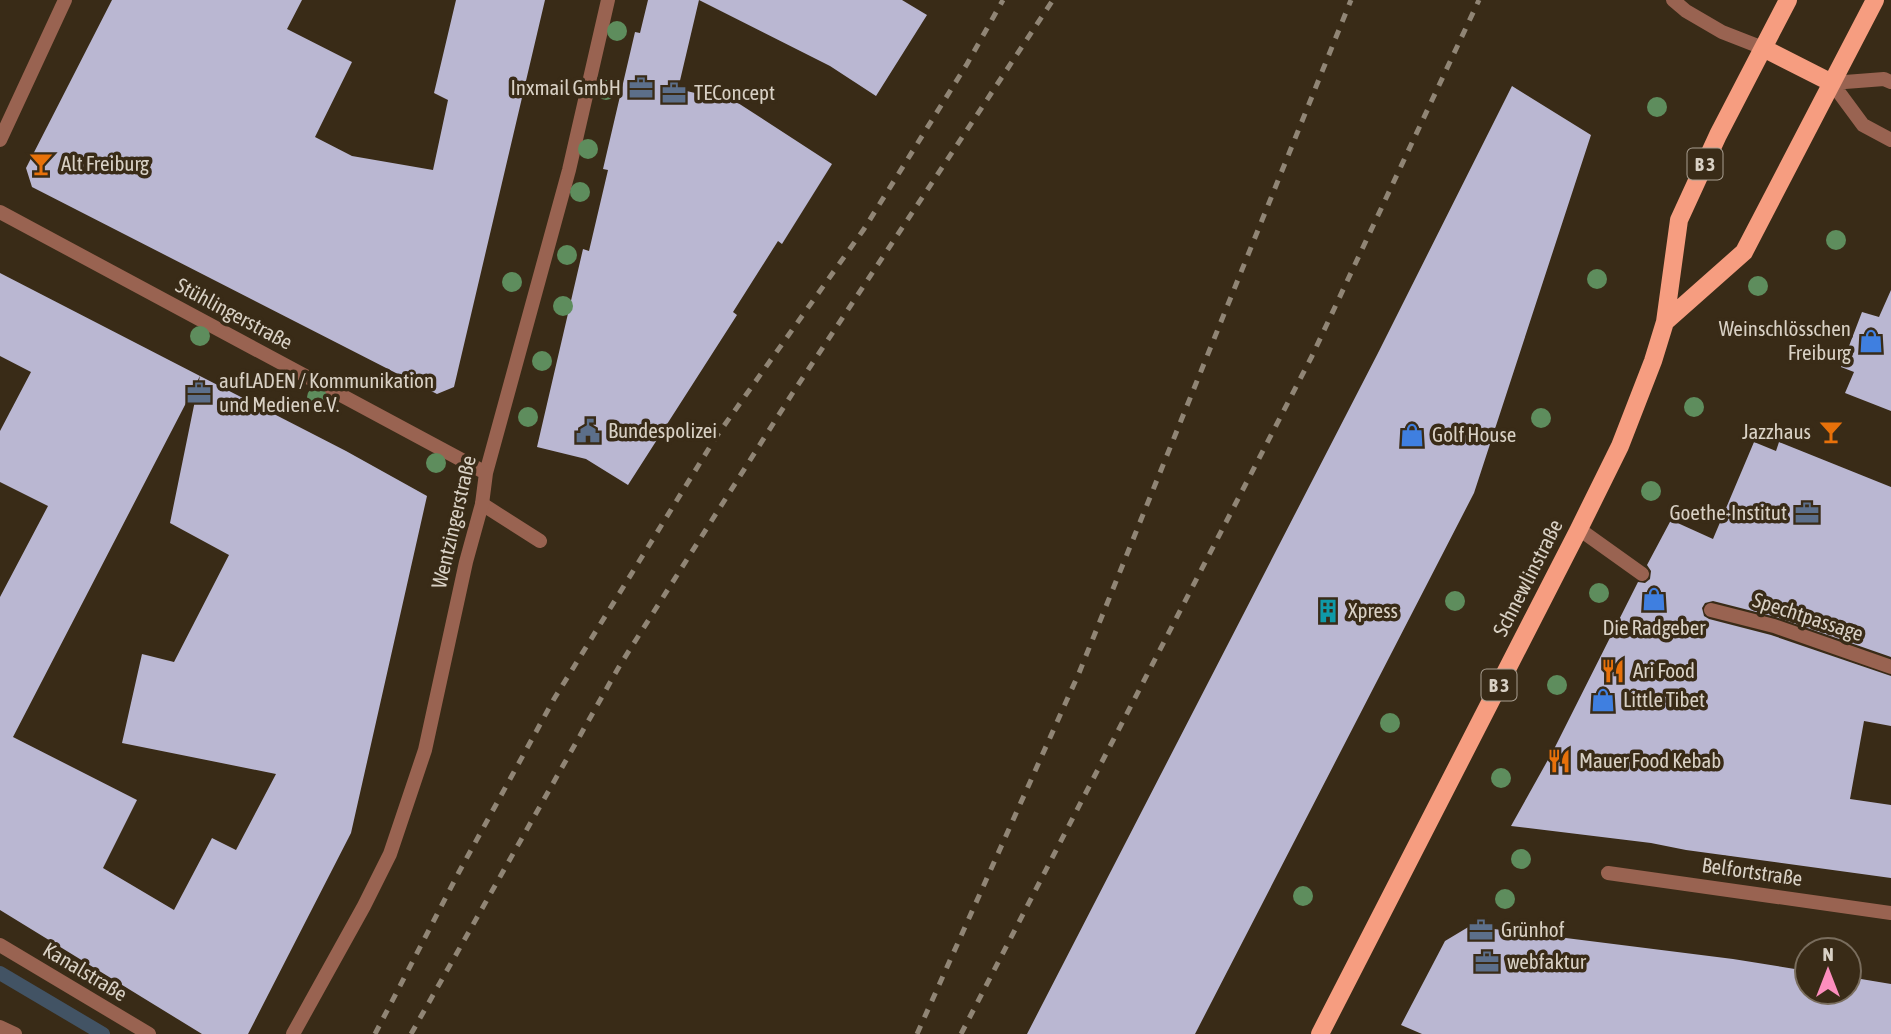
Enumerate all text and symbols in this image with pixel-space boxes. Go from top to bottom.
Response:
office icon: Inxmail GmbH [627,74,655,102]
place label: Inxmail GmbH [510,75,621,99]
office icon: TEConcept [660,79,688,107]
place label: TEConcept [694,80,775,104]
road number: B 3 [1688,148,1722,180]
bar icon: Alt Freiburg [27,150,55,178]
place label: Alt Freiburg [61,151,149,175]
street label: Stühlingerstraße [172,272,297,354]
place label: Weinschlösschen Freiburg [1719,316,1851,364]
shop icon: Weinschlösschen Freiburg [1857,327,1885,355]
place label: aufLADEN / Kommunikation und Medien e.V. [219,368,434,416]
office icon: aufLADEN / Kommunikation und Medien e.V. [185,379,213,407]
public building icon: Bundespolizei [574,417,602,445]
place label: Bundespolizei [608,418,717,442]
bar icon: Jazzhaus [1817,418,1845,446]
place label: Jazzhaus [1742,419,1811,443]
shop icon: Golf House [1398,421,1426,449]
place label: Golf House [1432,422,1516,446]
street label: Wentzingerstraße [426,453,480,591]
office icon: Goethe-Institut [1793,499,1821,527]
place label: Goethe-Institut [1669,500,1787,524]
street label: Schnewlinstraße [1487,515,1567,640]
shop icon: Die Radgeber [1640,585,1668,613]
street label: Spechtpassage [1750,587,1867,645]
building icon: Xpress [1314,597,1342,625]
place label: Xpress [1348,598,1398,622]
place label: Die Radgeber [1602,615,1706,639]
restaurant icon: Ari Food [1599,657,1627,685]
place label: Ari Food [1633,658,1695,682]
road number: B 3 [1482,670,1516,700]
shop icon: Little Tibet [1589,686,1617,714]
place label: Little Tibet [1623,687,1705,711]
restaurant icon: Mauer Food Kebab [1545,747,1573,775]
place label: Mauer Food Kebab [1579,748,1721,772]
street label: Belfortstraße [1700,852,1804,890]
office icon: Grünhof [1467,916,1495,944]
place label: Grünhof [1501,917,1565,941]
north arrow [1793,936,1863,1006]
street label: Kanalstraße [39,937,132,1006]
text: N [1822,943,1834,965]
office icon: webfaktur [1473,948,1501,976]
place label: webfaktur [1507,949,1587,973]

